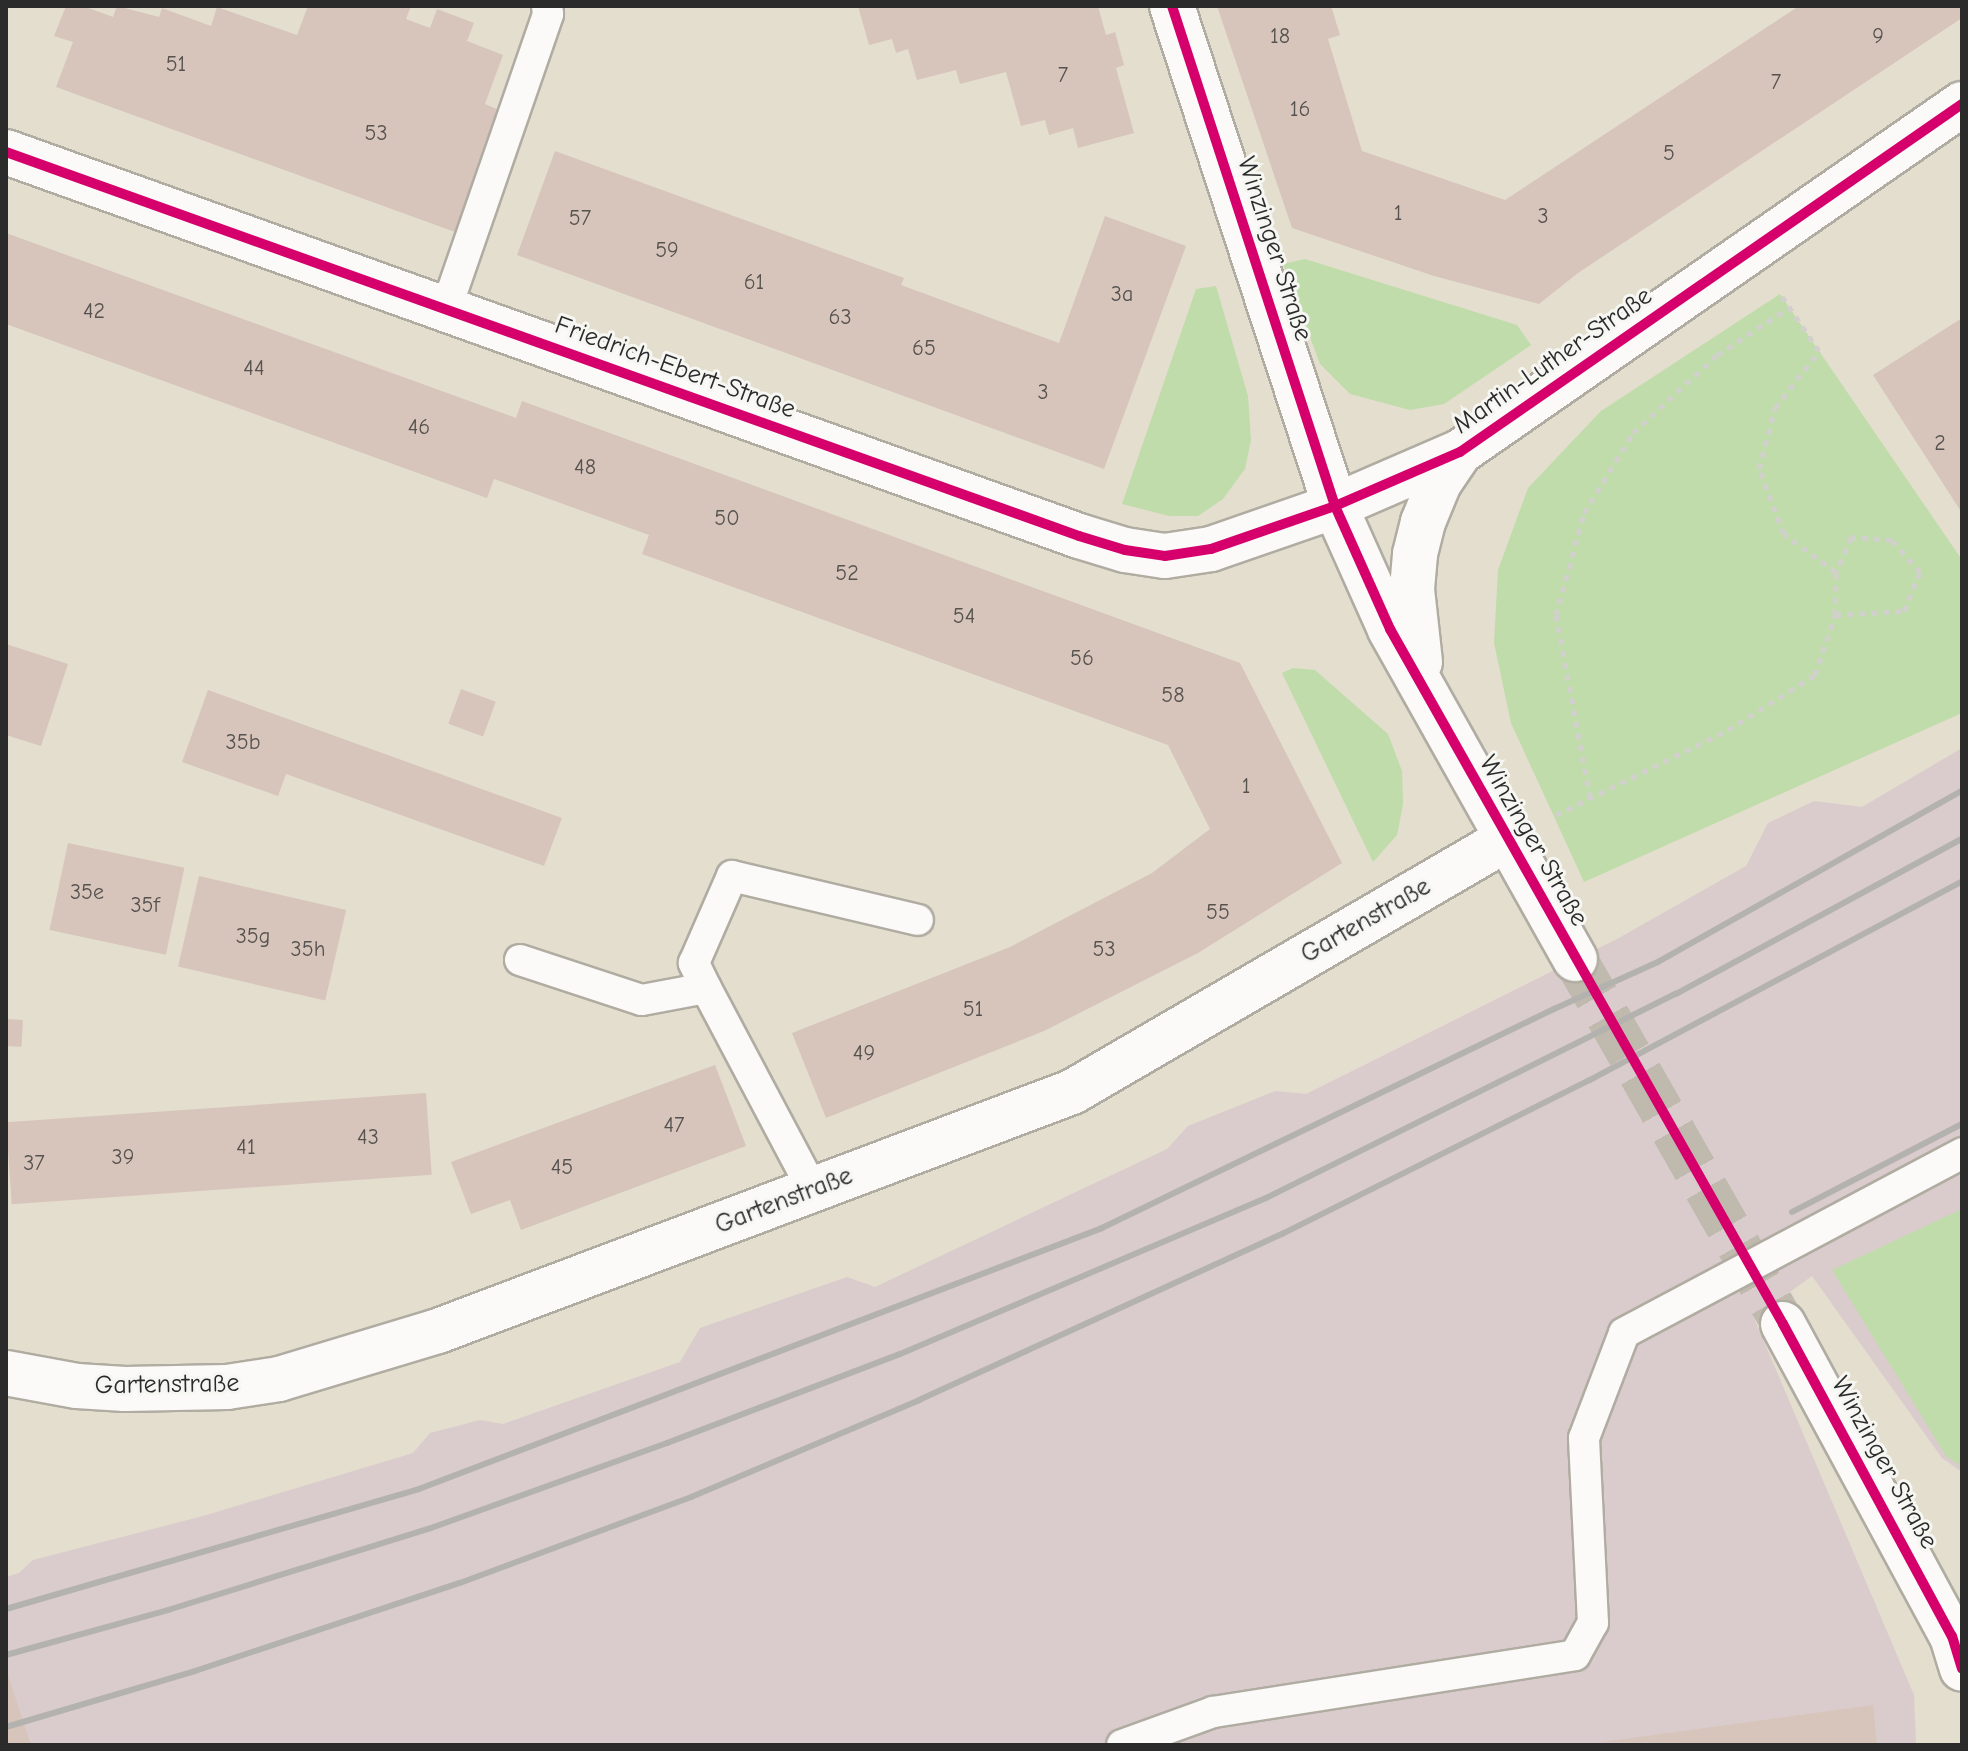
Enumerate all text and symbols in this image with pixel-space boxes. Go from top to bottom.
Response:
house number: 18 [1270,24,1290,50]
house number: 9 [1872,24,1884,50]
house number: 51 [166,52,186,78]
house number: 7 [1058,63,1068,89]
house number: 7 [1771,70,1781,96]
house number: 16 [1290,97,1310,123]
house number: 53 [364,121,388,147]
house number: 5 [1663,141,1675,167]
street label: Winzinger Straße [1230,153,1318,345]
house number: 1 [1394,201,1402,227]
house number: 3 [1537,204,1549,230]
house number: 57 [569,206,591,232]
house number: 59 [655,238,679,264]
house number: 61 [744,270,764,296]
street label: Martin-Luther-Straße [1448,281,1658,441]
house number: 3a [1111,282,1133,308]
house number: 42 [83,299,105,325]
house number: 63 [828,305,852,331]
street label: Friedrich-Ebert-Straße [550,310,800,426]
house number: 65 [912,336,936,362]
house number: 44 [243,356,265,382]
house number: 3 [1037,380,1049,406]
house number: 46 [408,415,430,441]
house number: 2 [1934,431,1946,457]
house number: 48 [574,455,596,481]
house number: 50 [714,506,740,532]
house number: 52 [835,561,859,587]
house number: 54 [953,604,975,630]
house number: 56 [1070,646,1094,672]
house number: 58 [1161,683,1185,709]
house number: 35b [226,730,260,756]
street label: Winzinger Straße [1472,750,1594,932]
house number: 1 [1242,774,1250,800]
street label: Gartenstraße [1296,871,1436,971]
house number: 35e [70,880,104,906]
house number: 35f [130,893,160,919]
house number: 55 [1206,900,1230,926]
house number: 35g [236,924,270,950]
house number: 35h [291,937,325,963]
house number: 53 [1092,937,1116,963]
house number: 51 [963,997,983,1023]
house number: 49 [853,1041,875,1067]
house number: 47 [663,1113,685,1139]
house number: 43 [357,1125,379,1151]
house number: 41 [236,1135,256,1161]
house number: 39 [112,1145,134,1171]
house number: 37 [23,1151,45,1177]
house number: 45 [551,1155,573,1181]
street label: Gartenstraße [711,1161,857,1241]
street label: Gartenstraße [94,1368,240,1402]
street label: Winzinger Straße [1824,1372,1944,1554]

